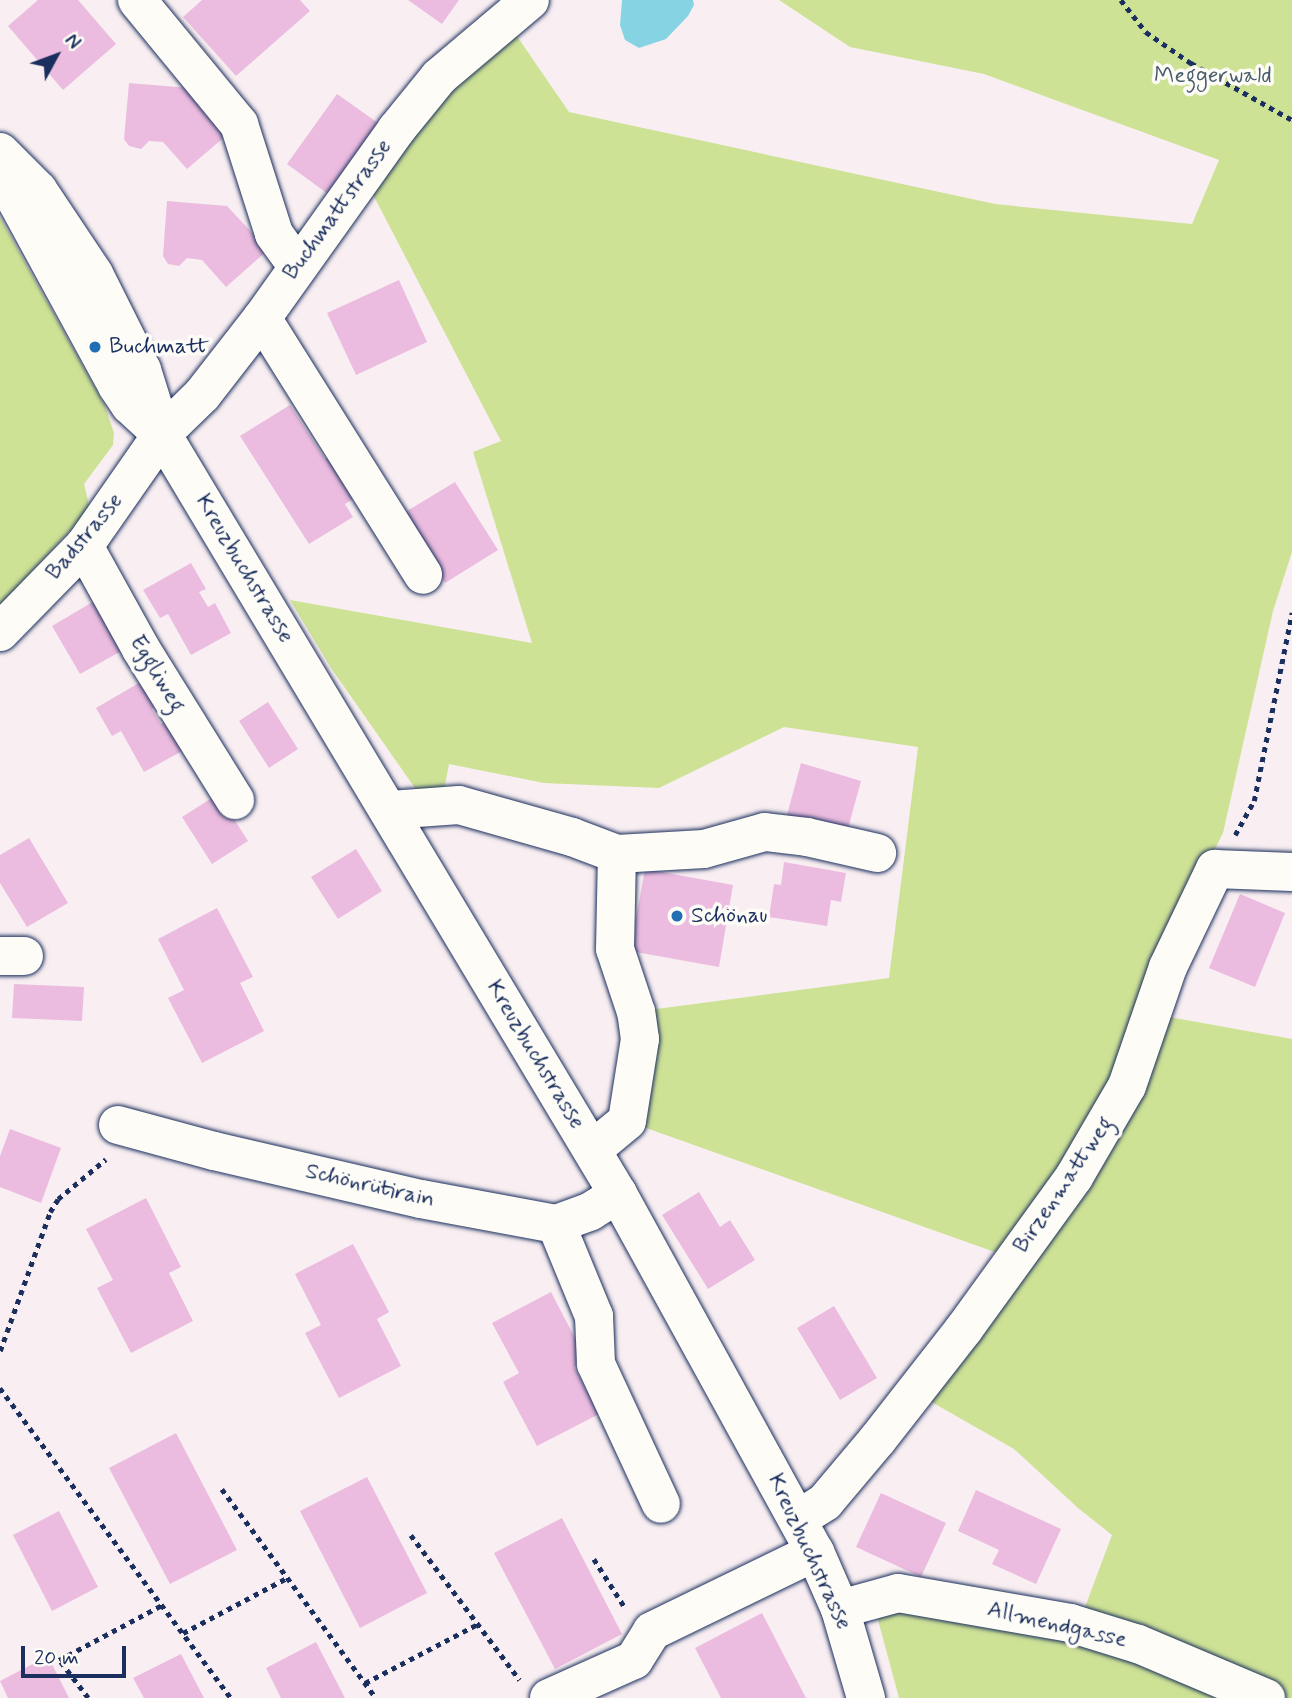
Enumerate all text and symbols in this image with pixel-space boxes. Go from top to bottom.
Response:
north arrow [21,21,91,91]
text: N [59,29,86,55]
park label: Meggerwald [1154,62,1272,90]
street label: Buchmattstrasse [278,134,398,286]
place label: Buchmatt [109,333,209,361]
marker: Buchmatt [87,339,103,355]
street label: Badstrasse [41,488,129,586]
street label: Kreuzbuchstrasse [189,489,299,649]
street label: Eggliweg [123,630,191,718]
place label: Schönau [691,902,768,930]
marker: Schönau [669,908,685,924]
street label: Kreuzbuchstrasse [480,975,590,1135]
street label: Birzenmattweg [1008,1111,1120,1259]
street label: Schönrütirain [303,1158,437,1214]
street label: Kreuzbuchstrasse [761,1470,857,1634]
street label: Allmendgasse [985,1596,1129,1654]
scale bar [24,1632,130,1676]
text: 20 m [34,1644,79,1672]

